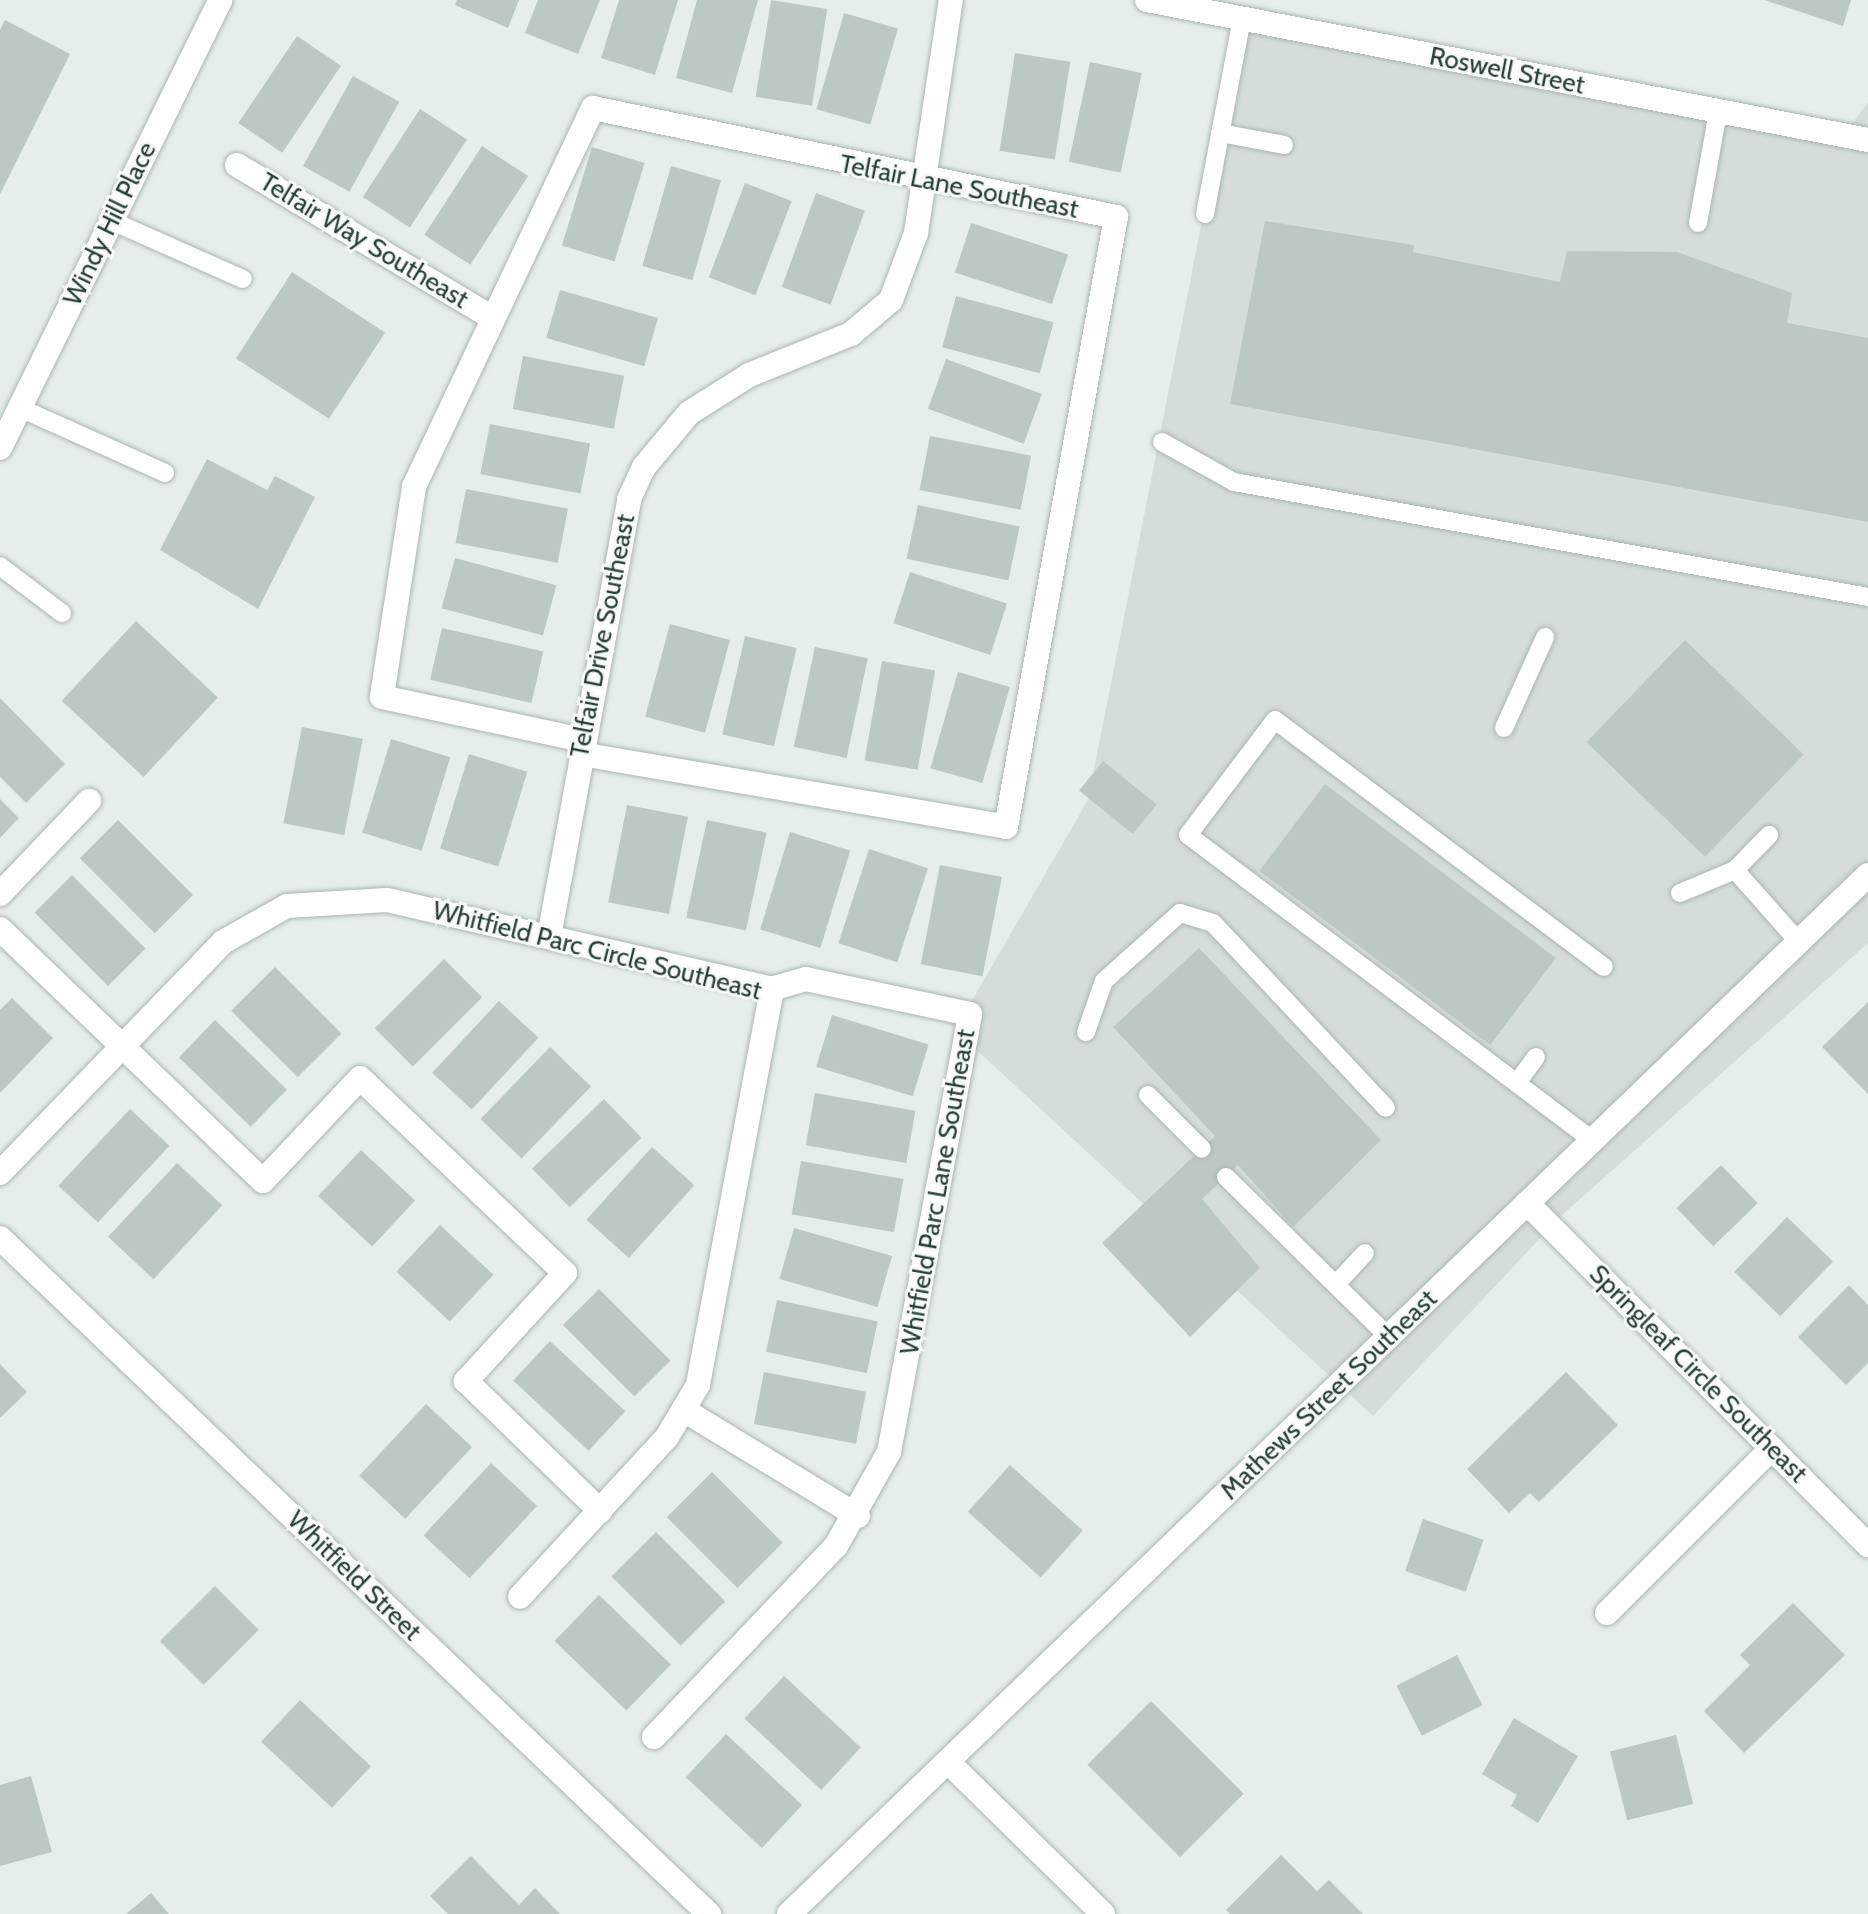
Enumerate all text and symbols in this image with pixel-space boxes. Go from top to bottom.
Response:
street label: Roswell Street [1427,41,1587,101]
street label: Windy Hill Place [57,137,163,311]
street label: Telfair Lane Southeast [837,149,1081,225]
street label: Telfair Way Southeast [254,166,474,316]
street label: Telfair Drive Southeast [564,512,642,760]
street label: Whitfield Parc Circle Southeast [429,895,765,1007]
street label: Whitfield Parc Lane Southeast [894,1027,982,1357]
street label: Springleaf Circle Southeast [1583,1259,1813,1489]
street label: Mathews Street Southeast [1214,1283,1444,1507]
street label: Whitfield Street [281,1505,427,1647]

